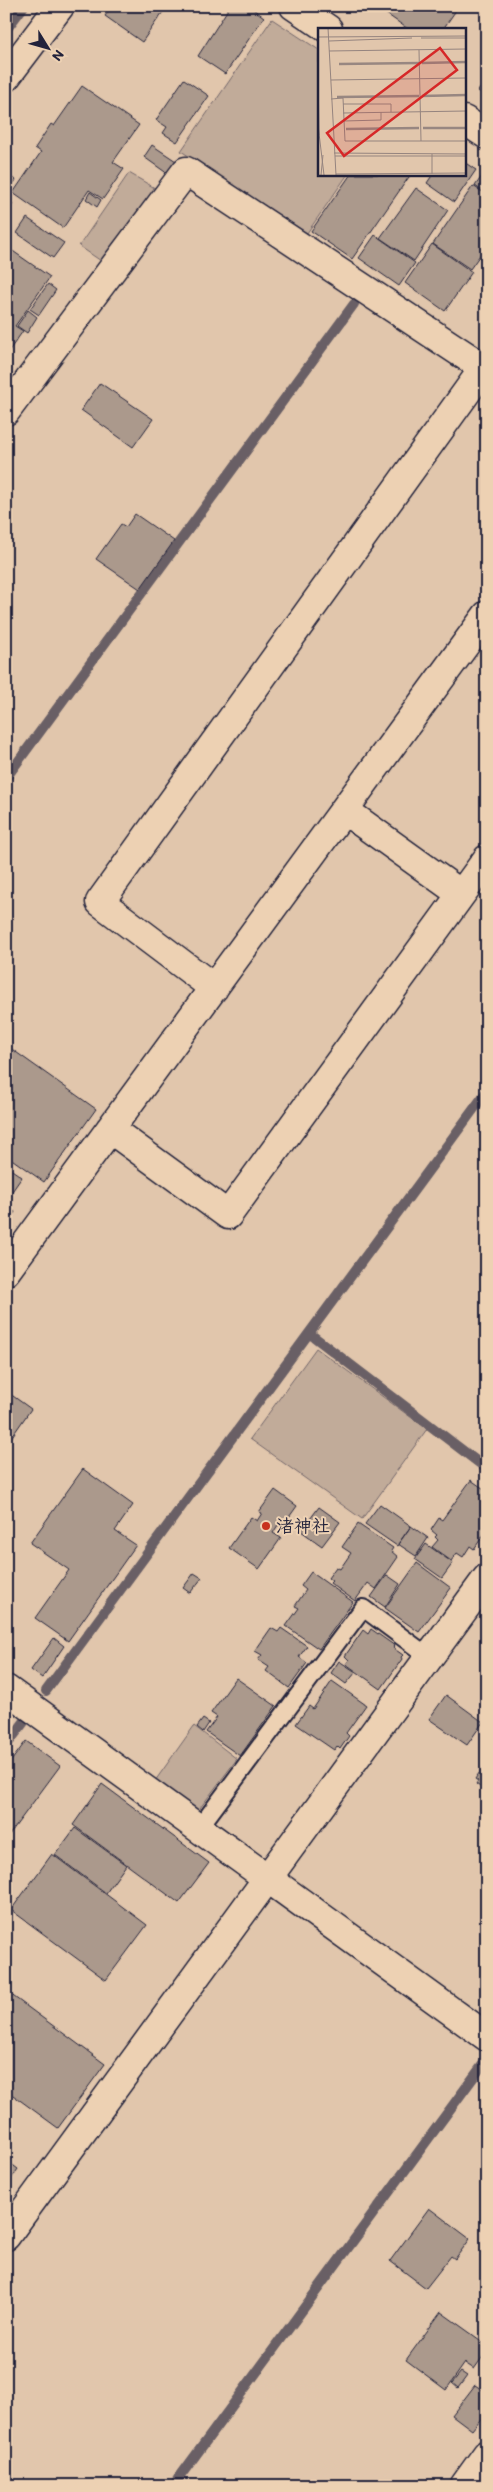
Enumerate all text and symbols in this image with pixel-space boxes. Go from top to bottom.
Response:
north arrow [22,22,72,72]
inset map [318,28,466,175]
text: N [48,47,68,64]
place label: 渚神社 [276,1515,330,1537]
marker: 渚神社 [260,1520,272,1532]

